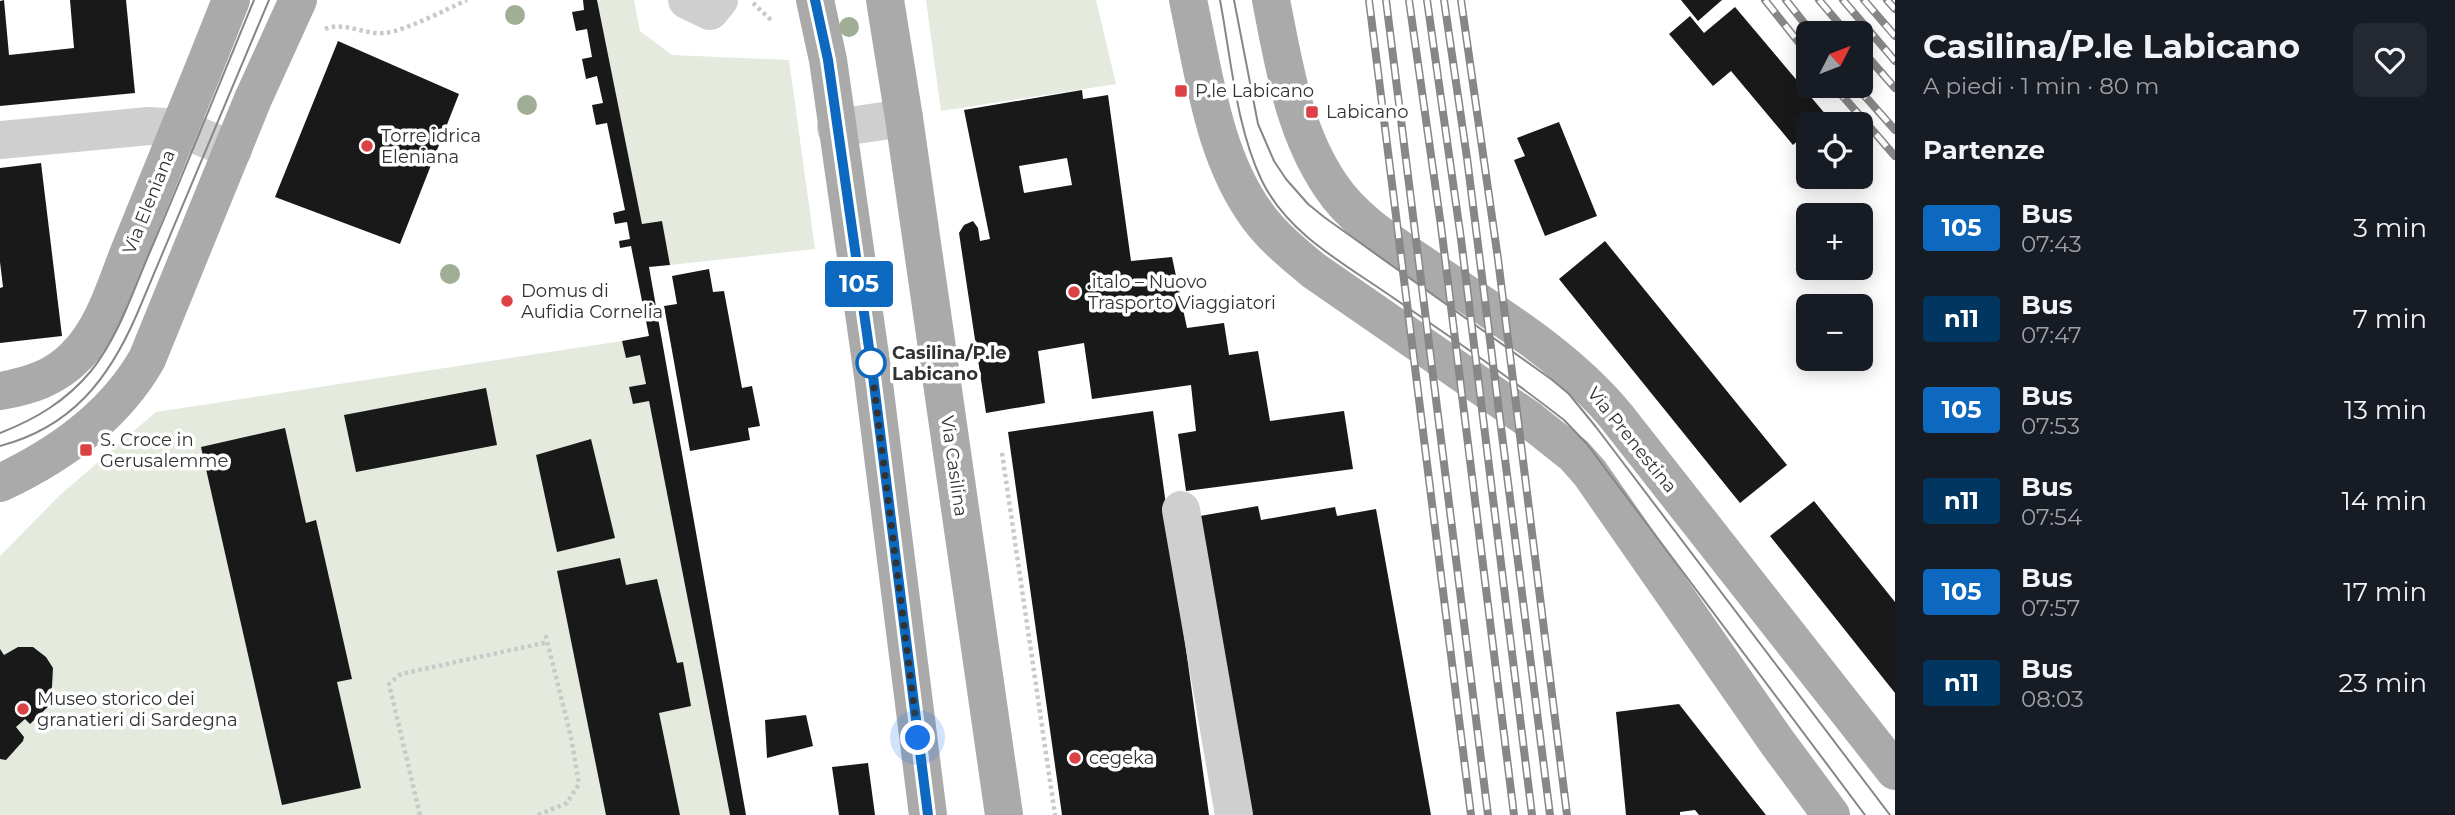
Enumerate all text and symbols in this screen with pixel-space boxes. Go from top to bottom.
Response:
north arrow [1796,21,1872,98]
map controls [1796,21,1873,371]
button: heart [2353,23,2427,97]
text: Casilina/P.le Labicano [1923,26,2300,66]
text: A piedi · 1 min · 80 m [1923,72,2159,100]
place label: P.le Labicano [1195,80,1314,102]
marker: P.le Labicano [1173,83,1189,99]
place label: Labicano [1326,101,1408,123]
marker: Labicano [1304,104,1320,120]
button: locate [1796,112,1873,189]
place label: Torre idrica Eleniana [381,125,481,168]
text: Partenze [1923,134,2045,166]
marker: Torre idrica Eleniana [359,138,375,154]
street label: Via Eleniana [118,147,180,257]
text: Bus [2021,198,2073,230]
button: + [1796,203,1873,280]
text: 3 min [2353,212,2427,244]
text: 105 [1942,213,1981,242]
text: 07:43 [2021,230,2082,258]
line badge: 105 [819,261,899,307]
text: 105 [839,269,879,298]
place label: .italo – Nuovo Trasporto Viaggiatori [1088,271,1276,314]
place label: Domus di Aufidia Cornelia [521,280,663,323]
marker: .italo – Nuovo Trasporto Viaggiatori [1066,284,1082,300]
text: Bus [2021,289,2073,321]
marker: Domus di Aufidia Cornelia [499,293,515,309]
button: − [1796,294,1873,371]
text: 7 min [2353,303,2427,335]
text: n11 [1944,304,1979,333]
text: 07:47 [2021,321,2082,349]
place label: Casilina/P.le Labicano [892,342,1007,385]
marker: Casilina/P.le Labicano [856,348,886,378]
text: Bus [2021,380,2073,412]
street label: Via Prenestina [1583,383,1681,497]
text: 13 min [2344,394,2427,426]
text: 105 [1942,395,1981,424]
text: 07:53 [2021,412,2080,440]
street label: Via Casilina [936,414,972,518]
place label: S. Croce in Gerusalemme [100,429,228,472]
marker: S. Croce in Gerusalemme [78,442,94,458]
text: Bus [2021,471,2073,503]
text: 14 min [2341,485,2427,517]
text: n11 [1944,486,1979,515]
text: 07:54 [2021,503,2082,531]
text: Bus [2021,562,2073,594]
text: 17 min [2343,576,2427,608]
text: 105 [1942,577,1981,606]
text: 07:57 [2021,594,2080,622]
text: Bus [2021,653,2073,685]
text: 23 min [2339,667,2427,699]
text: n11 [1944,668,1979,697]
text: 08:03 [2021,685,2084,713]
place label: Museo storico dei granatieri di Sardegna [37,688,238,731]
marker: Museo storico dei granatieri di Sardegna [15,701,31,717]
your location [900,720,935,755]
place label: cegeka [1089,747,1154,769]
marker: cegeka [1067,750,1083,766]

